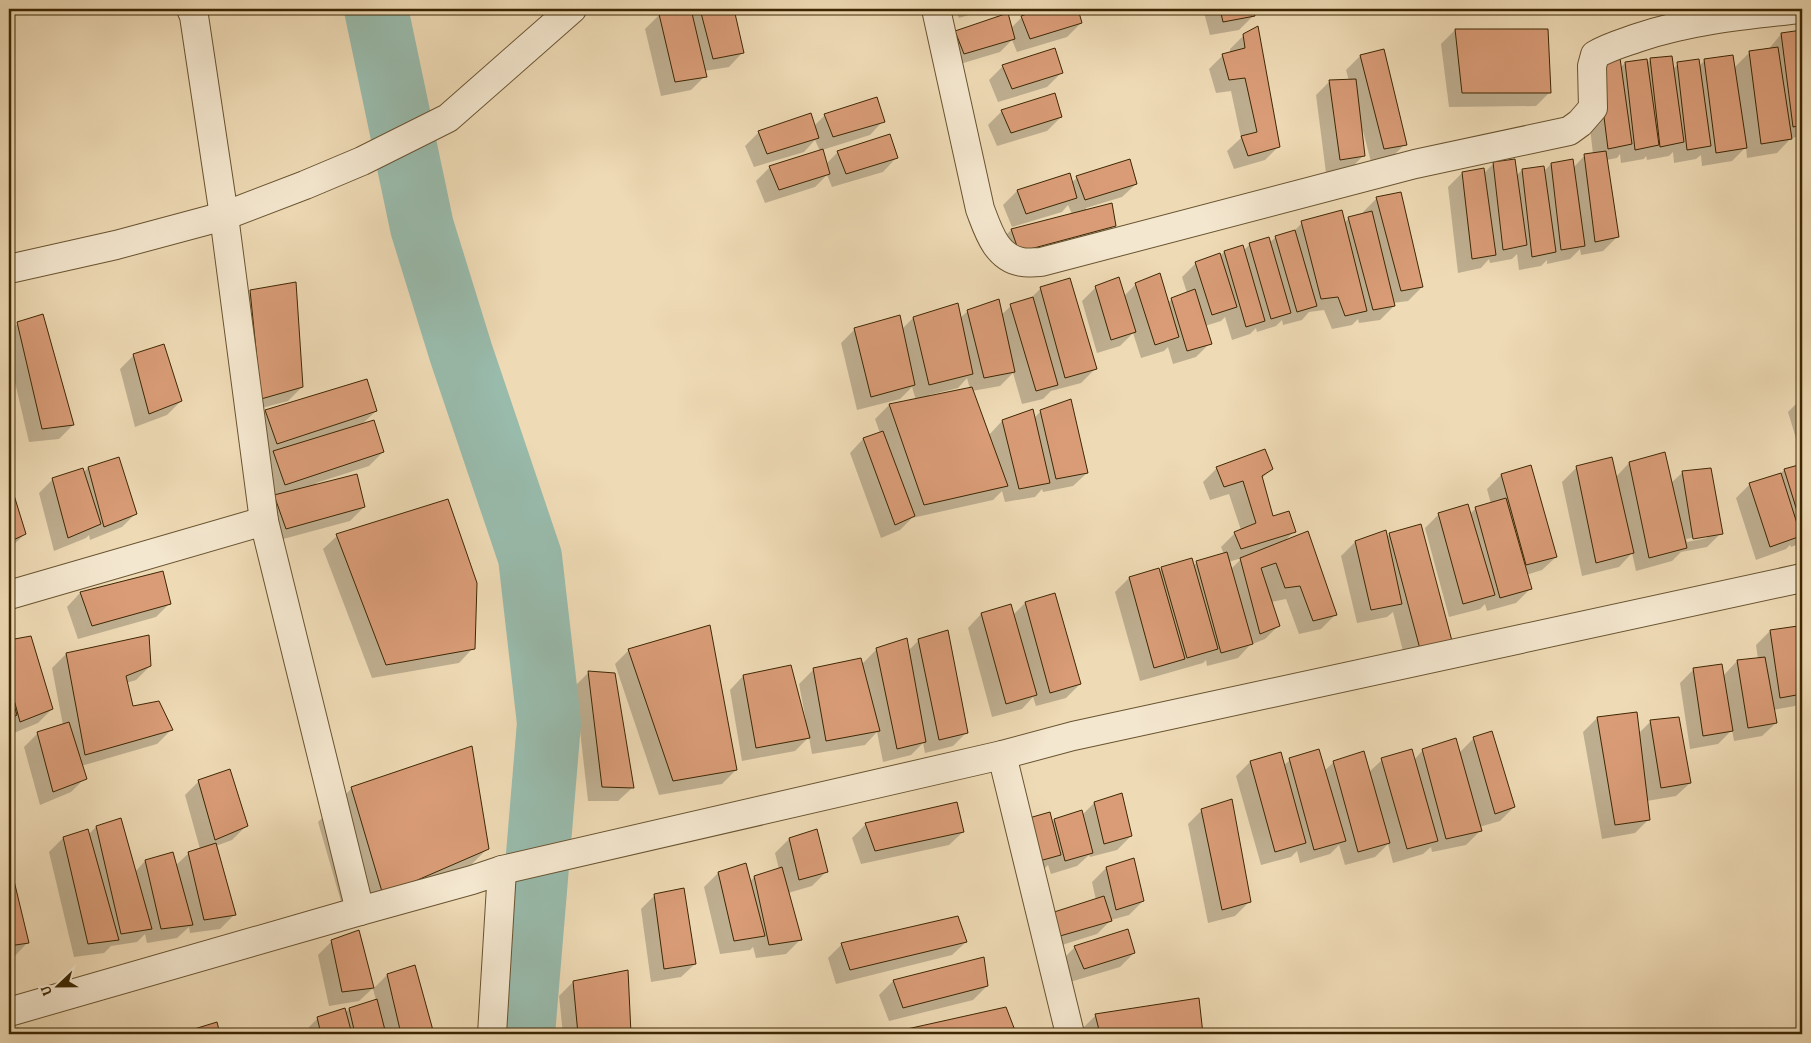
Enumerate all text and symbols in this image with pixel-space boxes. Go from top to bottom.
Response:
north arrow [32,960,82,1010]
text: U [36,983,57,999]

